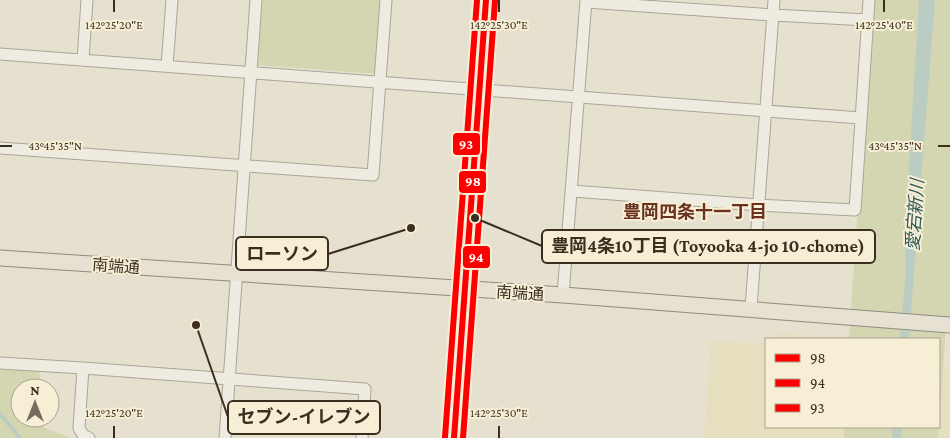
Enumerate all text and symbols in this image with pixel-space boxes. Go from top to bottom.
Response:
text: 142°25'20"E [85,18,143,32]
text: 142°25'30"E [470,18,528,32]
text: 142°25'40"E [855,18,913,32]
line badge: 93 [452,132,481,156]
text: 93 [459,136,473,152]
text: 43°45'35"N [28,139,82,153]
text: 43°45'35"N [868,139,922,153]
line badge: 98 [458,170,487,194]
text: 98 [465,173,481,189]
water label: 愛宕新川 [903,176,928,252]
district label: 豊岡四条十一丁目 [623,202,767,222]
callout: 豊岡4条10丁目 (Toyooka 4-jo 10-chome) [542,230,875,263]
text: 豊岡4条10丁目 (Toyooka 4-jo 10-chome) [551,236,865,257]
callout: ローソン [236,237,328,270]
text: ローソン [246,244,318,264]
line badge: 94 [462,245,491,269]
text: 94 [469,249,484,265]
street label: 南端通 [91,256,141,276]
street label: 南端通 [496,283,544,303]
legend [765,338,940,428]
text: 98 [810,350,826,366]
text: 94 [810,375,825,391]
north arrow [10,378,60,428]
text: N [30,382,40,398]
text: 93 [810,400,825,416]
callout: セブン-イレブン [228,401,380,434]
text: 142°25'20"E [85,406,143,420]
text: 142°25'30"E [470,406,528,420]
text: セブン-イレブン [238,407,370,427]

